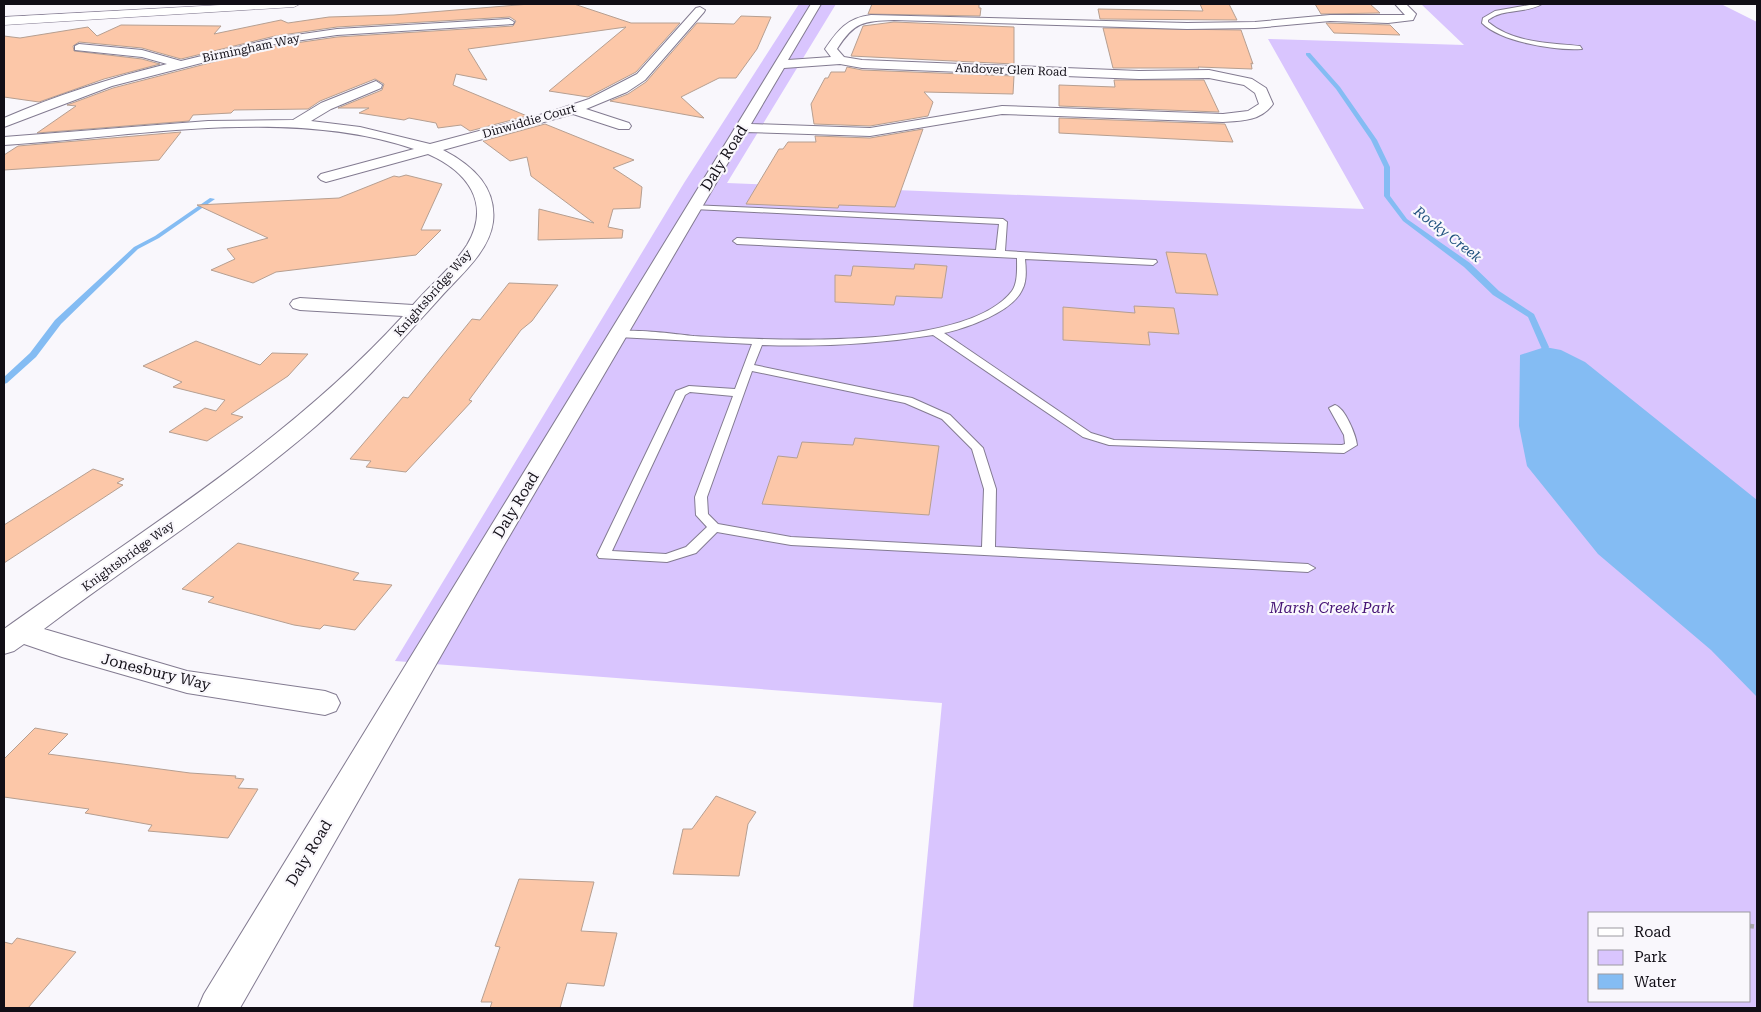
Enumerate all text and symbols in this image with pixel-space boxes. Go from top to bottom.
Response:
street label: Birmingham Way [201,31,302,65]
street label: Andover Glen Road [955,61,1068,79]
street label: Dinwiddie Court [481,101,578,141]
street label: Daly Road [697,122,751,194]
water label: Rocky Creek [1410,202,1485,265]
street label: Knightsbridge Way [392,246,475,339]
street label: Daly Road [489,468,543,541]
street label: Knightsbridge Way [79,517,177,594]
park label: Marsh Creek Park [1268,599,1395,617]
street label: Jonesbury Way [100,650,213,694]
street label: Daly Road [282,816,336,889]
legend [1588,912,1751,1002]
text: Road [1634,923,1671,941]
text: Park [1634,948,1668,966]
text: Water [1634,973,1676,991]

